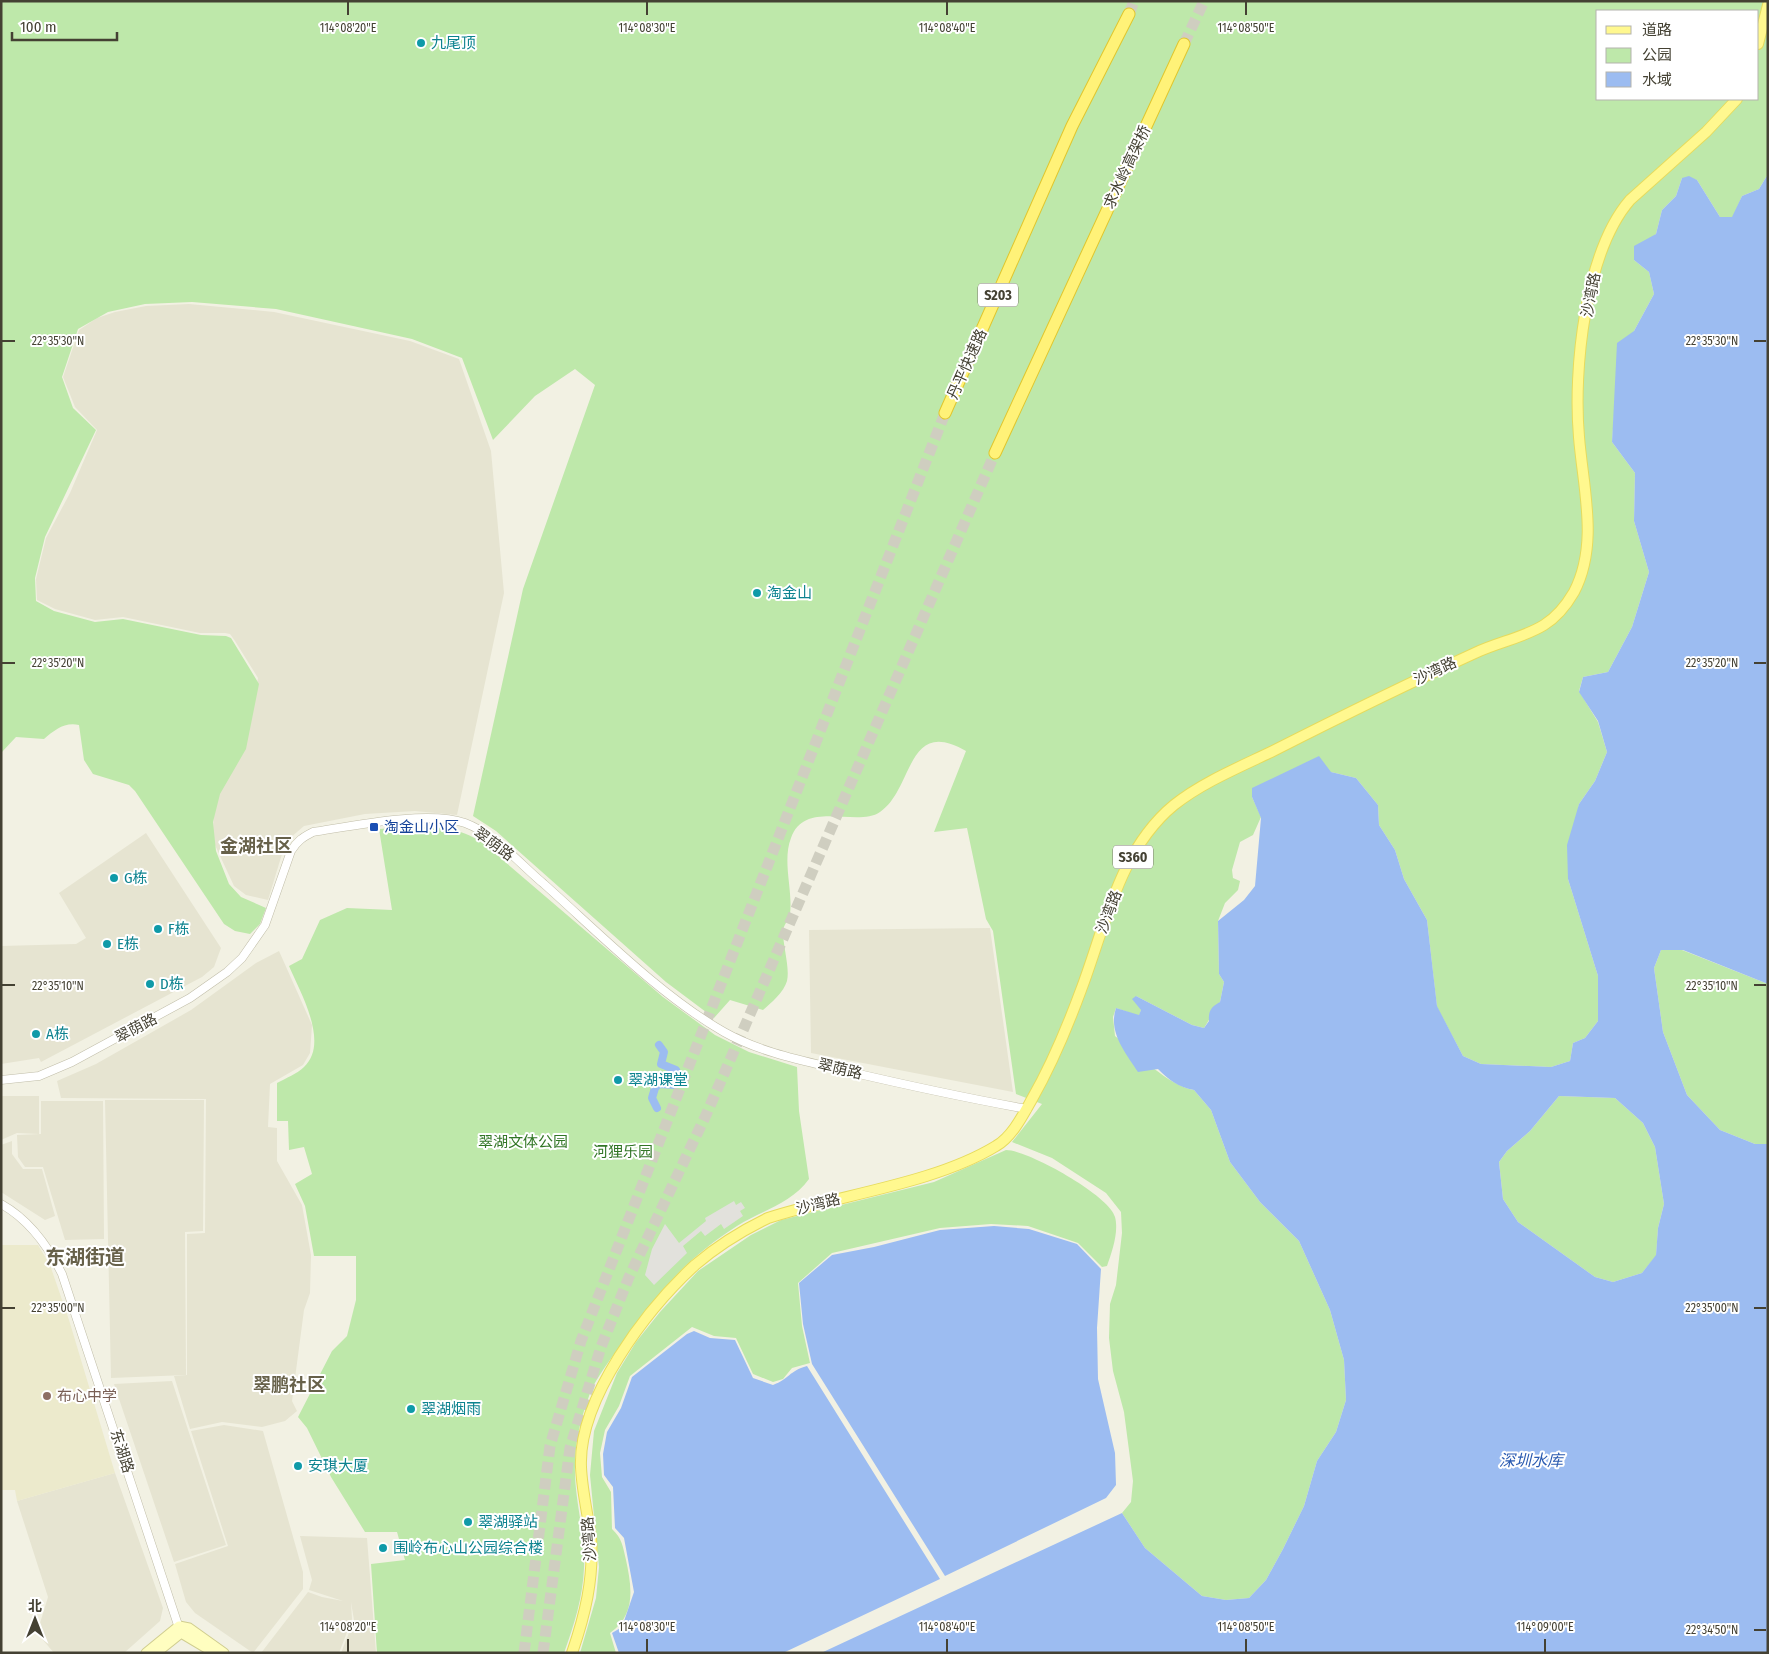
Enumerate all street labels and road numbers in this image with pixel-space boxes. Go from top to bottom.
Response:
street label: 求水岭高架桥 [1100,122,1154,212]
street label: 沙湾路 [1578,271,1604,319]
road number: S203 [978,284,1018,306]
street label: 丹平快速路 [944,326,990,402]
street label: 沙湾路 [1411,653,1459,689]
street label: 翠荫路 [471,823,517,865]
road number: S360 [1113,846,1153,869]
street label: 沙湾路 [1093,888,1125,936]
street label: 翠荫路 [112,1009,160,1047]
street label: 翠荫路 [816,1055,864,1083]
street label: 沙湾路 [794,1190,842,1218]
street label: 东湖路 [106,1427,138,1475]
street label: 沙湾路 [578,1516,600,1562]

